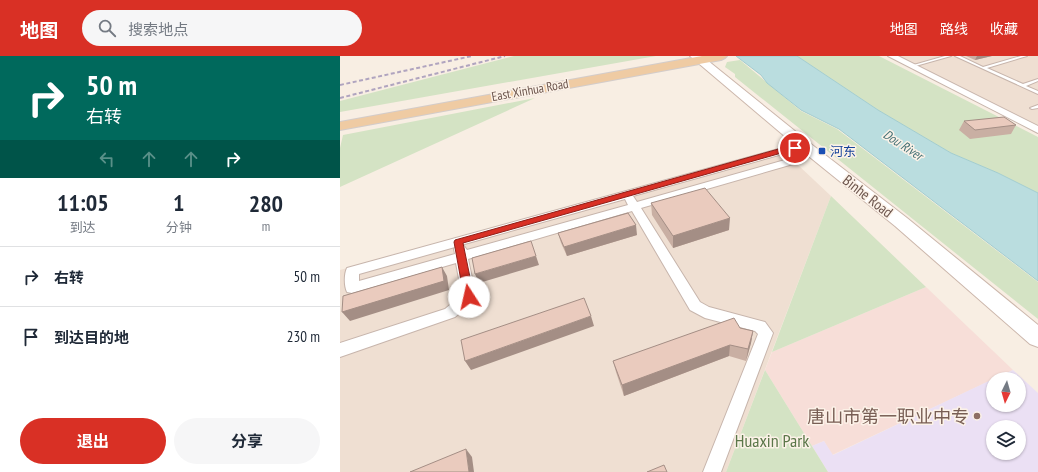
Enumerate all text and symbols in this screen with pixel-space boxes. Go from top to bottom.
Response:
search box [82,10,362,46]
icon: search [96,17,118,39]
text: 地图 [20,18,58,42]
text: 搜索地点 [128,20,188,39]
text: 地图 [890,20,918,38]
text: 路线 [940,20,968,38]
text: 收藏 [990,20,1018,38]
text: 50 m [86,66,137,103]
icon: right [20,72,72,124]
street label: East Xinhua Road [490,75,570,105]
text: 右转 [86,105,122,128]
water label: Dou River [880,126,928,165]
pin [778,131,812,165]
icon: arrive [784,137,806,159]
place label: 河东 [830,143,856,160]
marker: 河东 [817,146,827,156]
icon: left [96,148,118,170]
icon: ahead [138,148,160,170]
icon: ahead [180,148,202,170]
icon: right [222,148,244,170]
street label: Binhe Road [839,171,897,221]
text: 11:05 [57,187,109,218]
text: 1 [173,187,184,218]
text: 280 [249,188,283,219]
text: m [262,218,270,235]
text: 到达 [70,219,96,236]
text: 分钟 [166,219,192,236]
icon: right [20,266,42,288]
text: 50 m [294,267,320,286]
text: 右转 [54,268,84,287]
position arrow [448,276,490,318]
icon: arrive [20,326,42,348]
text: 230 m [287,327,320,346]
text: 到达目的地 [54,328,129,347]
north arrow [986,372,1026,412]
map controls [986,372,1026,460]
place label: 唐山市第一职业中专 [807,405,969,428]
marker: 唐山市第一职业中专 [972,411,982,421]
button: 退出 [20,418,166,464]
button: 分享 [174,418,320,464]
button: layers [986,420,1026,460]
park label: Huaxin Park [735,429,809,452]

